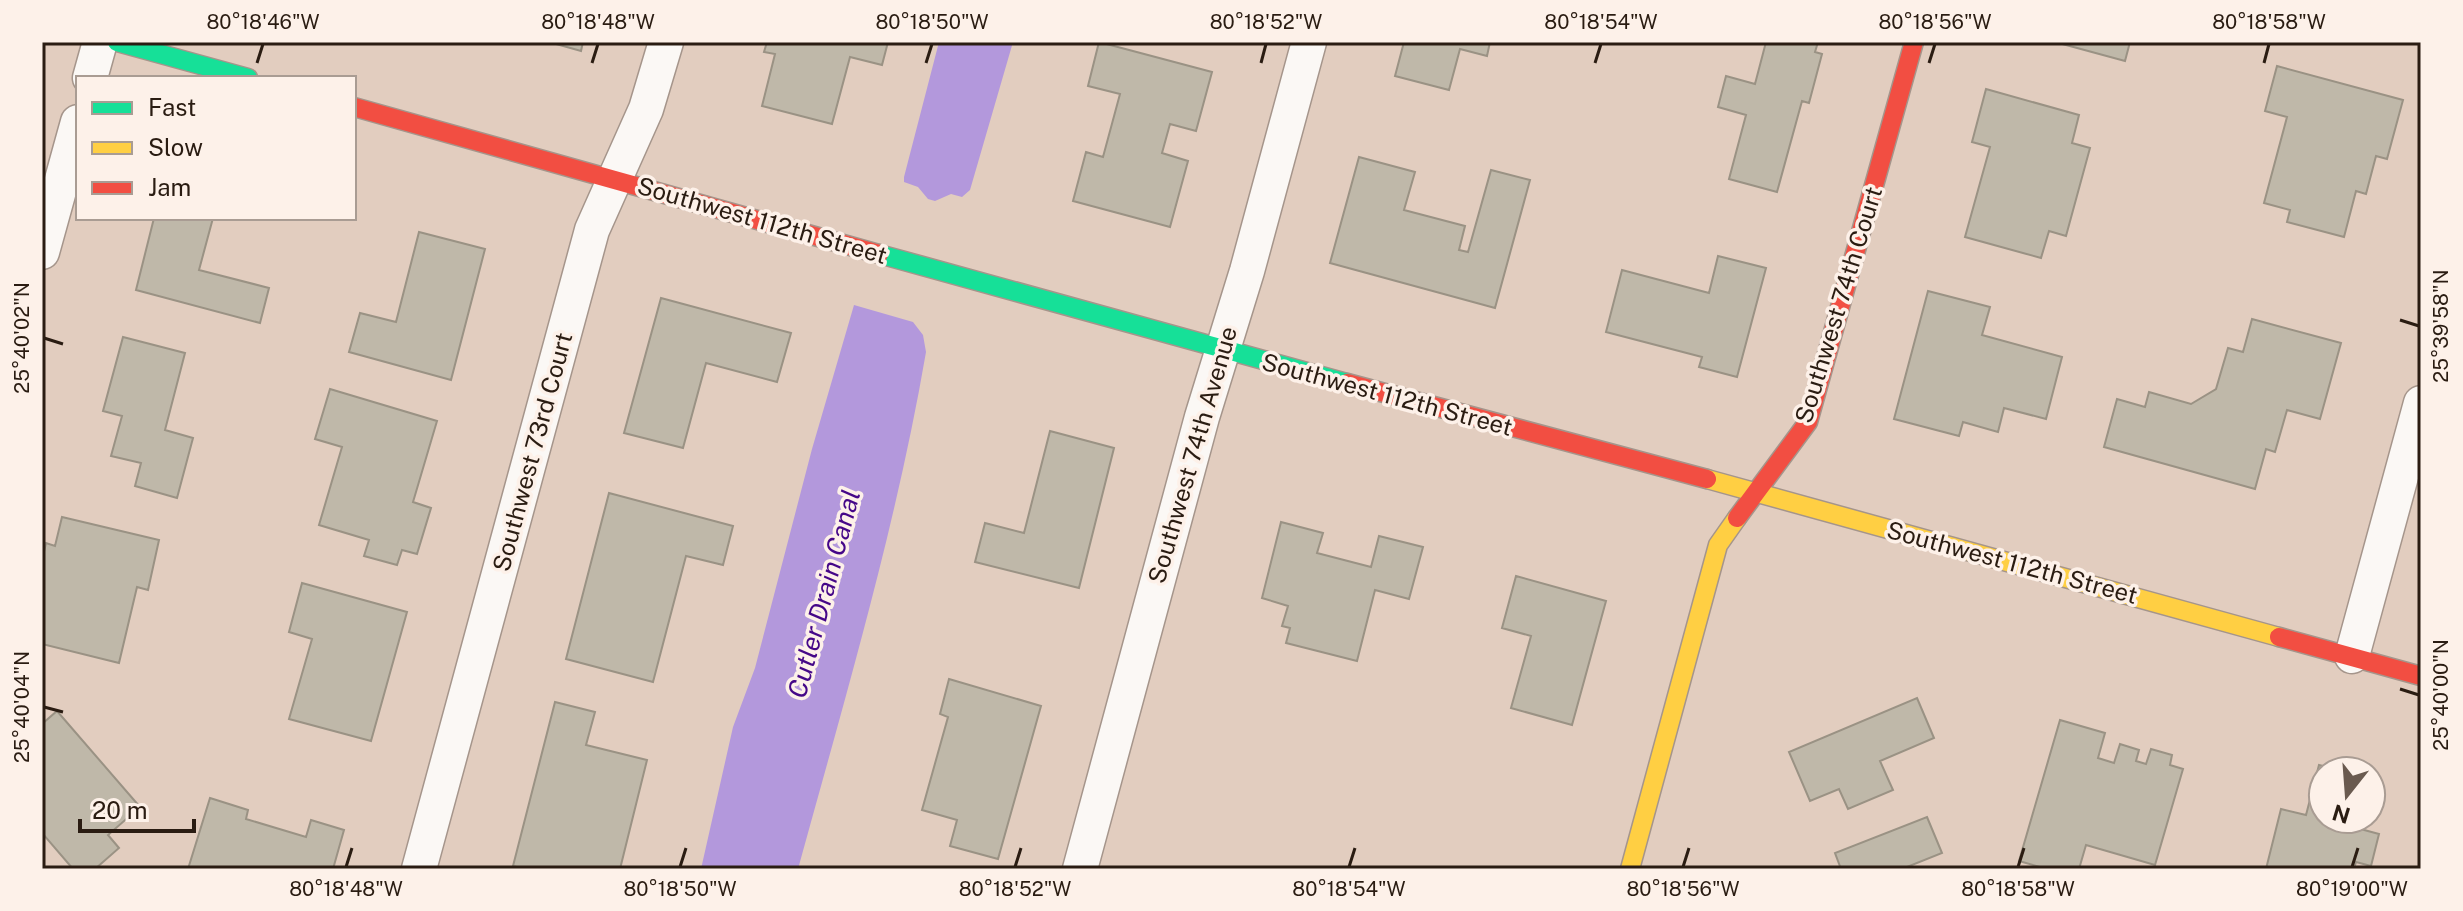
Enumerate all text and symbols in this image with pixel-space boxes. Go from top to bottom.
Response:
text: 80°18'46"W [207,10,319,34]
text: 80°18'48"W [541,10,655,34]
text: 80°18'50"W [876,10,989,34]
text: 80°18'52"W [1210,10,1322,34]
text: 80°18'54"W [1544,10,1658,34]
text: 80°18'56"W [1878,10,1992,34]
text: 80°18'58"W [2212,10,2326,34]
legend [76,76,356,220]
text: Fast [148,93,196,121]
text: Slow [148,133,203,161]
street label: Southwest 112th Street [634,171,890,269]
text: Jam [148,173,191,201]
street label: Southwest 74th Court [1789,183,1887,426]
text: 25°39'58"N [2429,269,2453,383]
text: 25°40'02"N [10,282,34,394]
street label: Southwest 74th Avenue [1142,323,1242,586]
street label: Southwest 73rd Court [487,329,577,574]
street label: Southwest 112th Street [1259,347,1516,441]
water label: Cutler Drain Canal [781,486,866,701]
street label: Southwest 112th Street [1884,515,2141,609]
text: 25°40'00"N [2429,639,2453,751]
text: 25°40'04"N [10,651,34,763]
north arrow [2307,755,2387,835]
scale bar [80,783,194,833]
text: 20 m [92,796,148,824]
text: N [2329,799,2353,829]
text: 80°18'48"W [289,877,403,901]
text: 80°18'50"W [624,877,737,901]
text: 80°18'52"W [959,877,1071,901]
text: 80°18'54"W [1292,877,1406,901]
text: 80°18'56"W [1626,877,1740,901]
text: 80°18'58"W [1961,877,2075,901]
text: 80°19'00"W [2296,877,2408,901]

